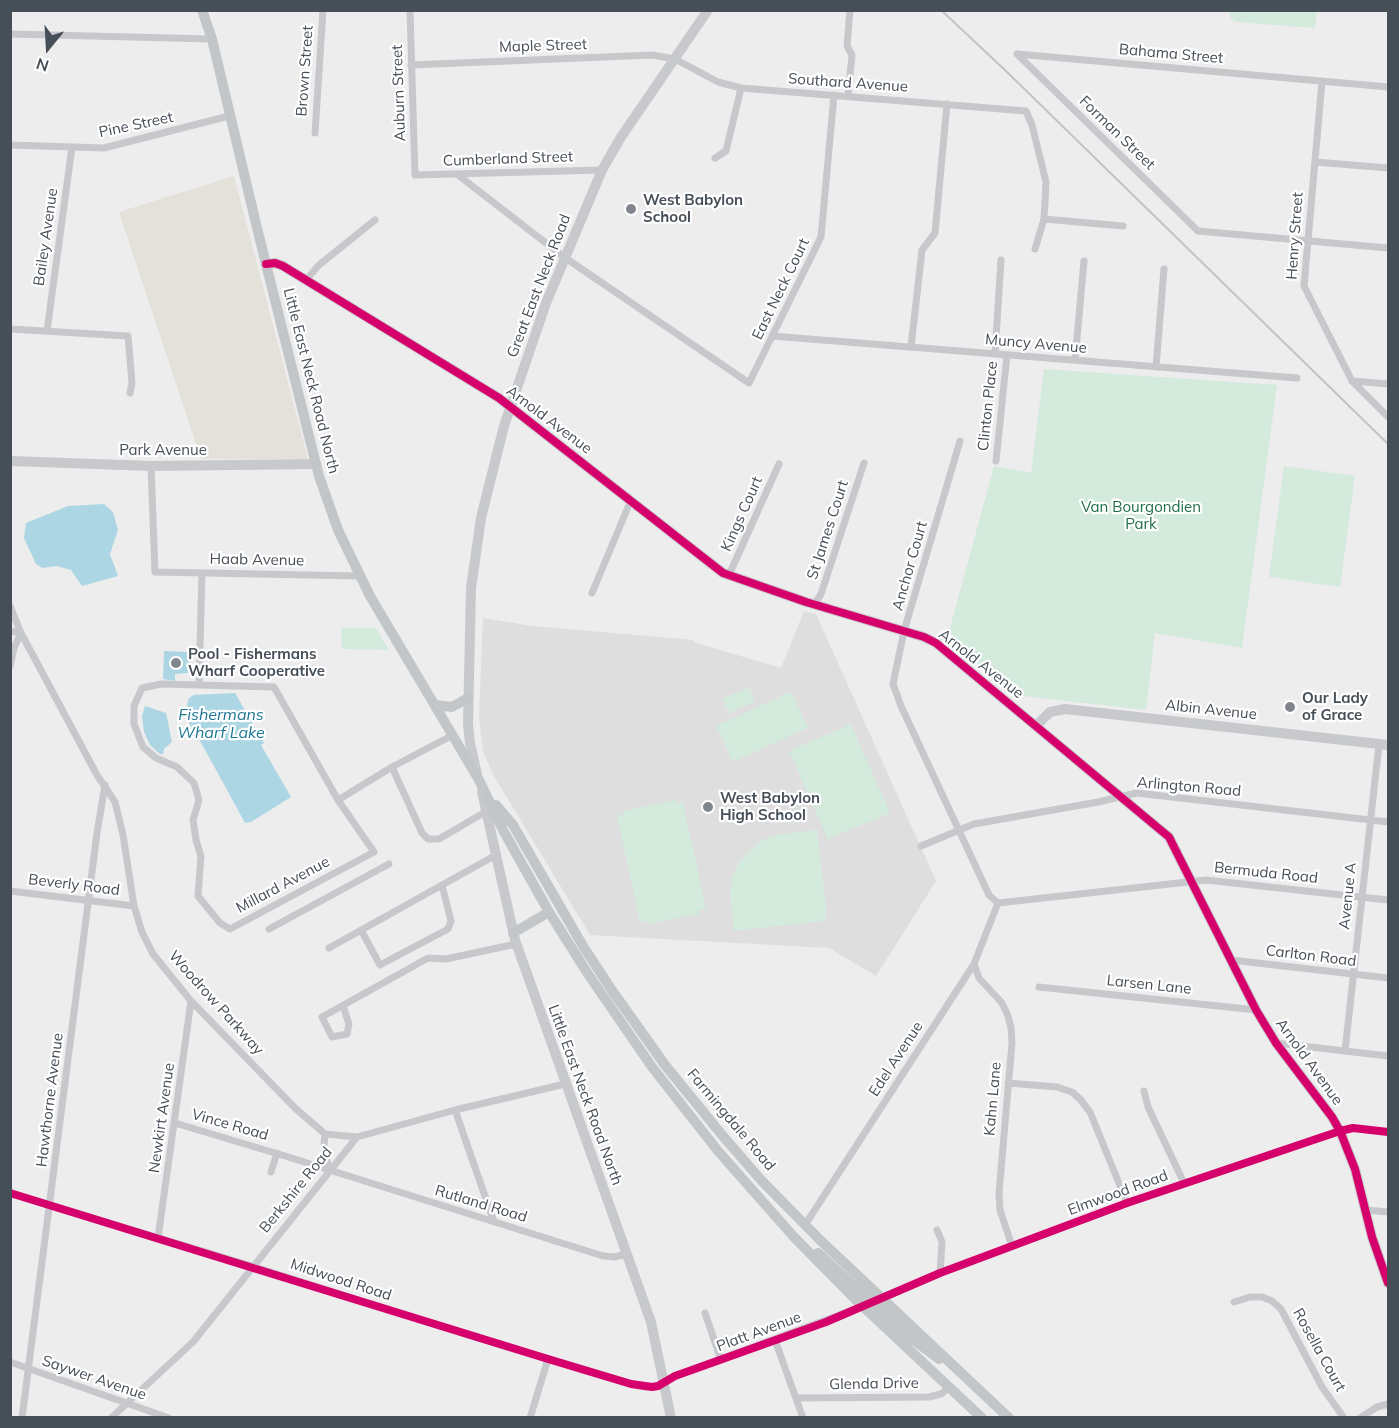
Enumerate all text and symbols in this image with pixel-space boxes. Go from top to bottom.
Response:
north arrow [18,18,78,78]
street label: Brown Street [293,25,317,117]
street label: Maple Street [499,35,587,57]
street label: Bahama Street [1118,40,1224,68]
street label: Auburn Street [388,44,410,142]
text: N [34,54,51,76]
street label: Southard Avenue [787,70,909,96]
street label: Forman Street [1075,92,1159,174]
street label: Pine Street [97,108,175,142]
street label: Cumberland Street [443,148,573,170]
street label: Bailey Avenue [30,187,62,287]
place label: West Babylon School [643,191,743,226]
street label: Henry Street [1283,192,1307,280]
marker: West Babylon School [624,202,638,216]
street label: Great East Neck Road [503,212,575,360]
street label: East Neck Court [749,235,813,343]
street label: Little East Neck Road North [279,286,343,476]
street label: Muncy Avenue [984,331,1088,357]
street label: Clinton Place [974,360,1002,452]
street label: Arnold Avenue [503,382,595,458]
street label: Park Avenue [119,441,207,459]
street label: Kings Court [717,474,767,554]
street label: St James Court [804,478,852,582]
park label: Van Bourgondien Park [1081,498,1201,533]
street label: Anchor Court [889,519,931,613]
street label: Haab Avenue [210,550,304,570]
street label: Arnold Avenue [935,625,1027,703]
place label: Pool - Fishermans Wharf Cooperative [188,645,325,680]
marker: Pool - Fishermans Wharf Cooperative [169,656,183,670]
place label: Our Lady of Grace [1302,689,1368,724]
street label: Albin Avenue [1164,696,1258,724]
marker: Our Lady of Grace [1283,700,1297,714]
water label: Fishermans Wharf Lake [177,705,265,743]
street label: Arlington Road [1136,773,1242,801]
place label: West Babylon High School [720,789,820,824]
marker: West Babylon High School [701,800,715,814]
street label: Millard Avenue [233,853,333,917]
street label: Bermuda Road [1213,859,1319,887]
street label: Avenue A [1336,862,1360,930]
street label: Beverly Road [27,870,121,900]
street label: Carlton Road [1265,942,1357,970]
street label: Woodrow Parkway [165,947,267,1059]
street label: Larsen Lane [1106,972,1192,998]
street label: Little East Neck Road North [544,1002,626,1188]
street label: Arnold Avenue [1272,1015,1346,1109]
street label: Edel Avenue [865,1018,927,1100]
street label: Hawthorne Avenue [33,1032,67,1168]
street label: Kahn Lane [981,1061,1005,1137]
street label: Newkirt Avenue [145,1062,179,1174]
street label: Farmingdale Road [683,1065,779,1175]
street label: Vince Road [190,1105,270,1145]
street label: Berkshire Road [256,1143,336,1237]
street label: Elmwood Road [1065,1167,1171,1219]
street label: Rutland Road [433,1181,529,1227]
street label: Midwood Road [288,1255,394,1305]
street label: Rosella Court [1289,1305,1349,1395]
street label: Platt Avenue [714,1308,804,1356]
street label: Saywer Avenue [39,1352,149,1404]
street label: Glenda Drive [829,1374,919,1394]

